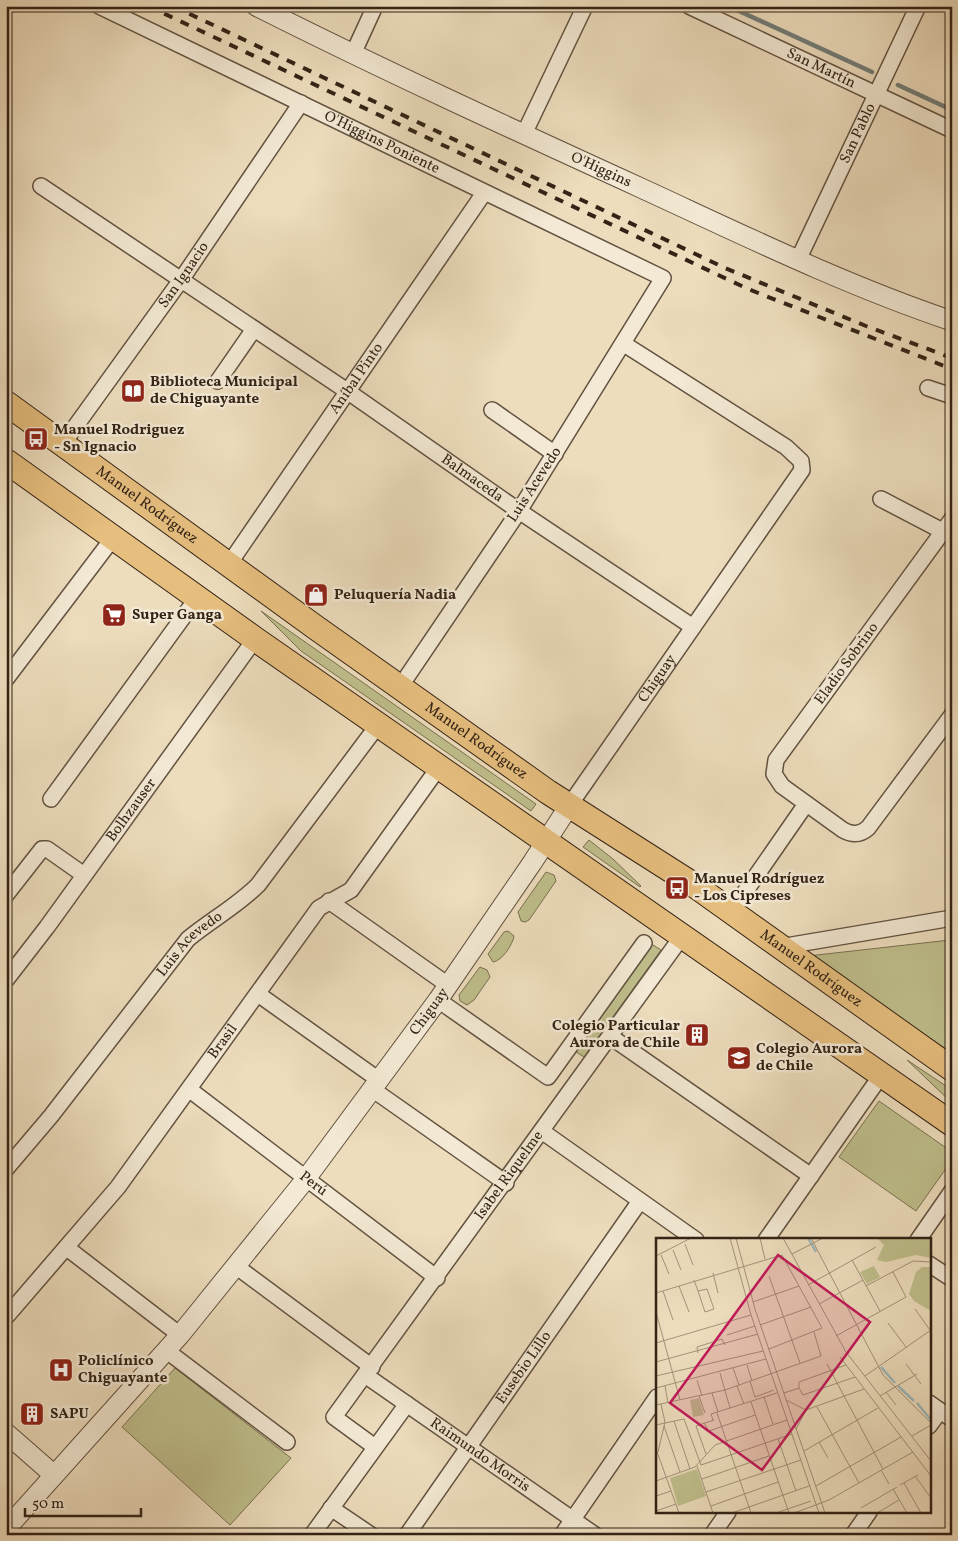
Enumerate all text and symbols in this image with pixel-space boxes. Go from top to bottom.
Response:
street label: San Martín [783,43,859,94]
street label: San Pablo [835,100,881,167]
street label: O'Higgins Poniente [321,106,443,179]
street label: O'Higgins [567,147,635,193]
street label: San Ignacio [153,238,214,313]
street label: Aníbal Pinto [324,339,388,419]
place label: Biblioteca Municipal de Chiguayante [150,372,298,410]
library icon: Biblioteca Municipal de Chiguayante [120,378,146,404]
place label: Manuel Rodriguez - Sn Ignacio [54,420,185,458]
bus stop icon: Manuel Rodriguez - Sn Ignacio [23,426,49,452]
street label: Luis Acevedo [503,443,567,527]
street label: Balmaceda [437,449,508,508]
street label: Manuel Rodríguez [92,461,202,549]
shop icon: Peluquería Nadia [303,582,329,608]
place label: Peluquería Nadia [334,585,456,606]
supermarket icon: Super Ganga [101,602,127,628]
place label: Super Ganga [132,605,222,626]
street label: Eladio Sobrino [810,619,884,709]
street label: Chiguay [633,650,682,707]
street label: Manuel Rodríguez [420,697,532,785]
street label: Bolhzauser [101,774,161,846]
place label: Manuel Rodríguez - Los Cipreses [694,869,825,907]
bus stop icon: Manuel Rodríguez - Los Cipreses [664,875,690,901]
street label: Luis Acevedo [152,906,227,981]
street label: Manuel Rodríguez [755,925,867,1012]
street label: Chiguay [405,984,454,1040]
place label: Colegio Particular Aurora de Chile [552,1016,680,1054]
street label: Brasil [203,1020,243,1063]
building icon: Colegio Particular Aurora de Chile [684,1022,710,1048]
place label: Colegio Aurora de Chile [756,1039,862,1077]
school or university icon: Colegio Aurora de Chile [726,1045,752,1071]
street label: Isabel Riquelme [469,1127,548,1224]
street label: Perú [295,1166,332,1201]
inset map [656,1238,930,1514]
street label: Eusebio Lillo [491,1327,557,1408]
place label: Policlínico Chiguayante [78,1351,168,1389]
hospital icon: Policlínico Chiguayante [48,1357,74,1383]
building icon: SAPU [19,1401,45,1427]
place label: SAPU [50,1404,89,1425]
street label: Raimundo Morris [426,1413,534,1497]
scale bar [25,1486,141,1518]
text: 50 m [32,1494,64,1515]

